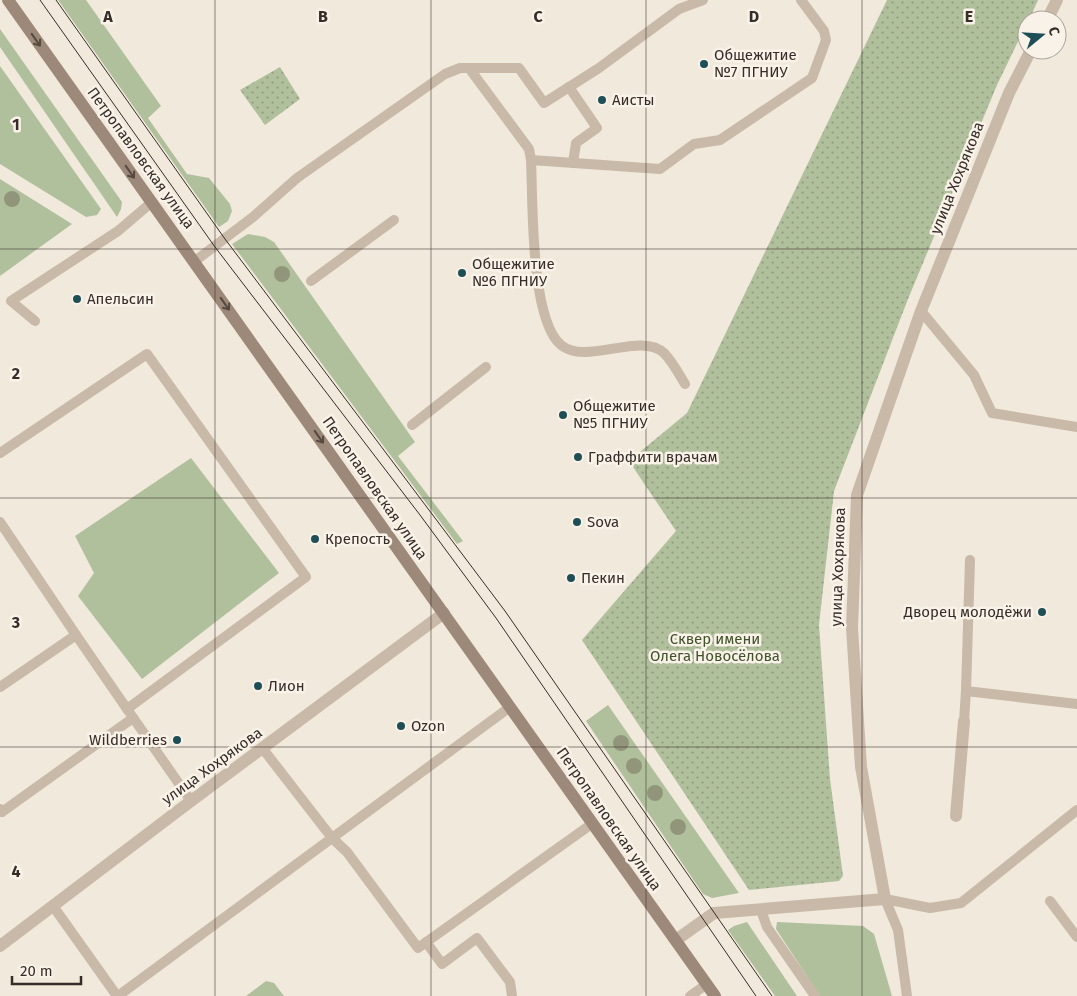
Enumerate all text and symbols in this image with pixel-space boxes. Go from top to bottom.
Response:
text: A [102,7,113,26]
text: B [318,7,328,26]
text: C [533,7,543,26]
text: D [749,7,759,26]
text: E [965,7,973,26]
north arrow [1017,10,1067,60]
text: С [1045,25,1063,38]
one-way arrow [31,33,41,47]
place label: Общежитие №7 ПГНИУ [714,46,797,81]
marker: Общежитие №7 ПГНИУ [698,58,710,70]
street label: Петропавловская улица [84,84,198,232]
place label: Аисты [612,91,655,109]
marker: Аисты [596,94,608,106]
text: 1 [12,115,20,134]
street label: улица Хохрякова [926,119,988,237]
one-way arrow [125,165,136,178]
place label: Общежитие №6 ПГНИУ [472,255,555,290]
marker: Общежитие №6 ПГНИУ [456,267,468,279]
place label: Апельсин [87,290,154,308]
marker: Апельсин [71,293,83,305]
one-way arrow [220,297,230,311]
text: 2 [12,364,20,383]
place label: Общежитие №5 ПГНИУ [573,397,656,432]
marker: Общежитие №5 ПГНИУ [557,409,569,421]
street label: Петропавловская улица [319,413,431,563]
one-way arrow [314,430,324,444]
place label: Граффити врачам [588,448,718,466]
marker: Граффити врачам [572,451,584,463]
street label: улица Хохрякова [827,507,849,627]
place label: Sova [587,513,619,531]
marker: Sova [571,516,583,528]
place label: Крепость [325,530,390,548]
marker: Крепость [309,533,321,545]
place label: Пекин [581,569,625,587]
marker: Пекин [565,572,577,584]
place label: Дворец молодёжи [903,603,1032,621]
marker: Дворец молодёжи [1036,606,1048,618]
text: 3 [11,613,20,632]
park label: Сквер имени Олега Новосёлова [650,630,780,665]
place label: Лион [268,677,305,695]
marker: Лион [252,680,264,692]
place label: Ozon [411,717,445,735]
marker: Ozon [395,720,407,732]
street label: улица Хохрякова [158,724,266,808]
place label: Wildberries [89,731,167,749]
marker: Wildberries [171,734,183,746]
street label: Петропавловская улица [553,744,665,894]
text: 4 [11,862,21,881]
scale bar [12,954,81,986]
text: 20 m [20,962,53,980]

